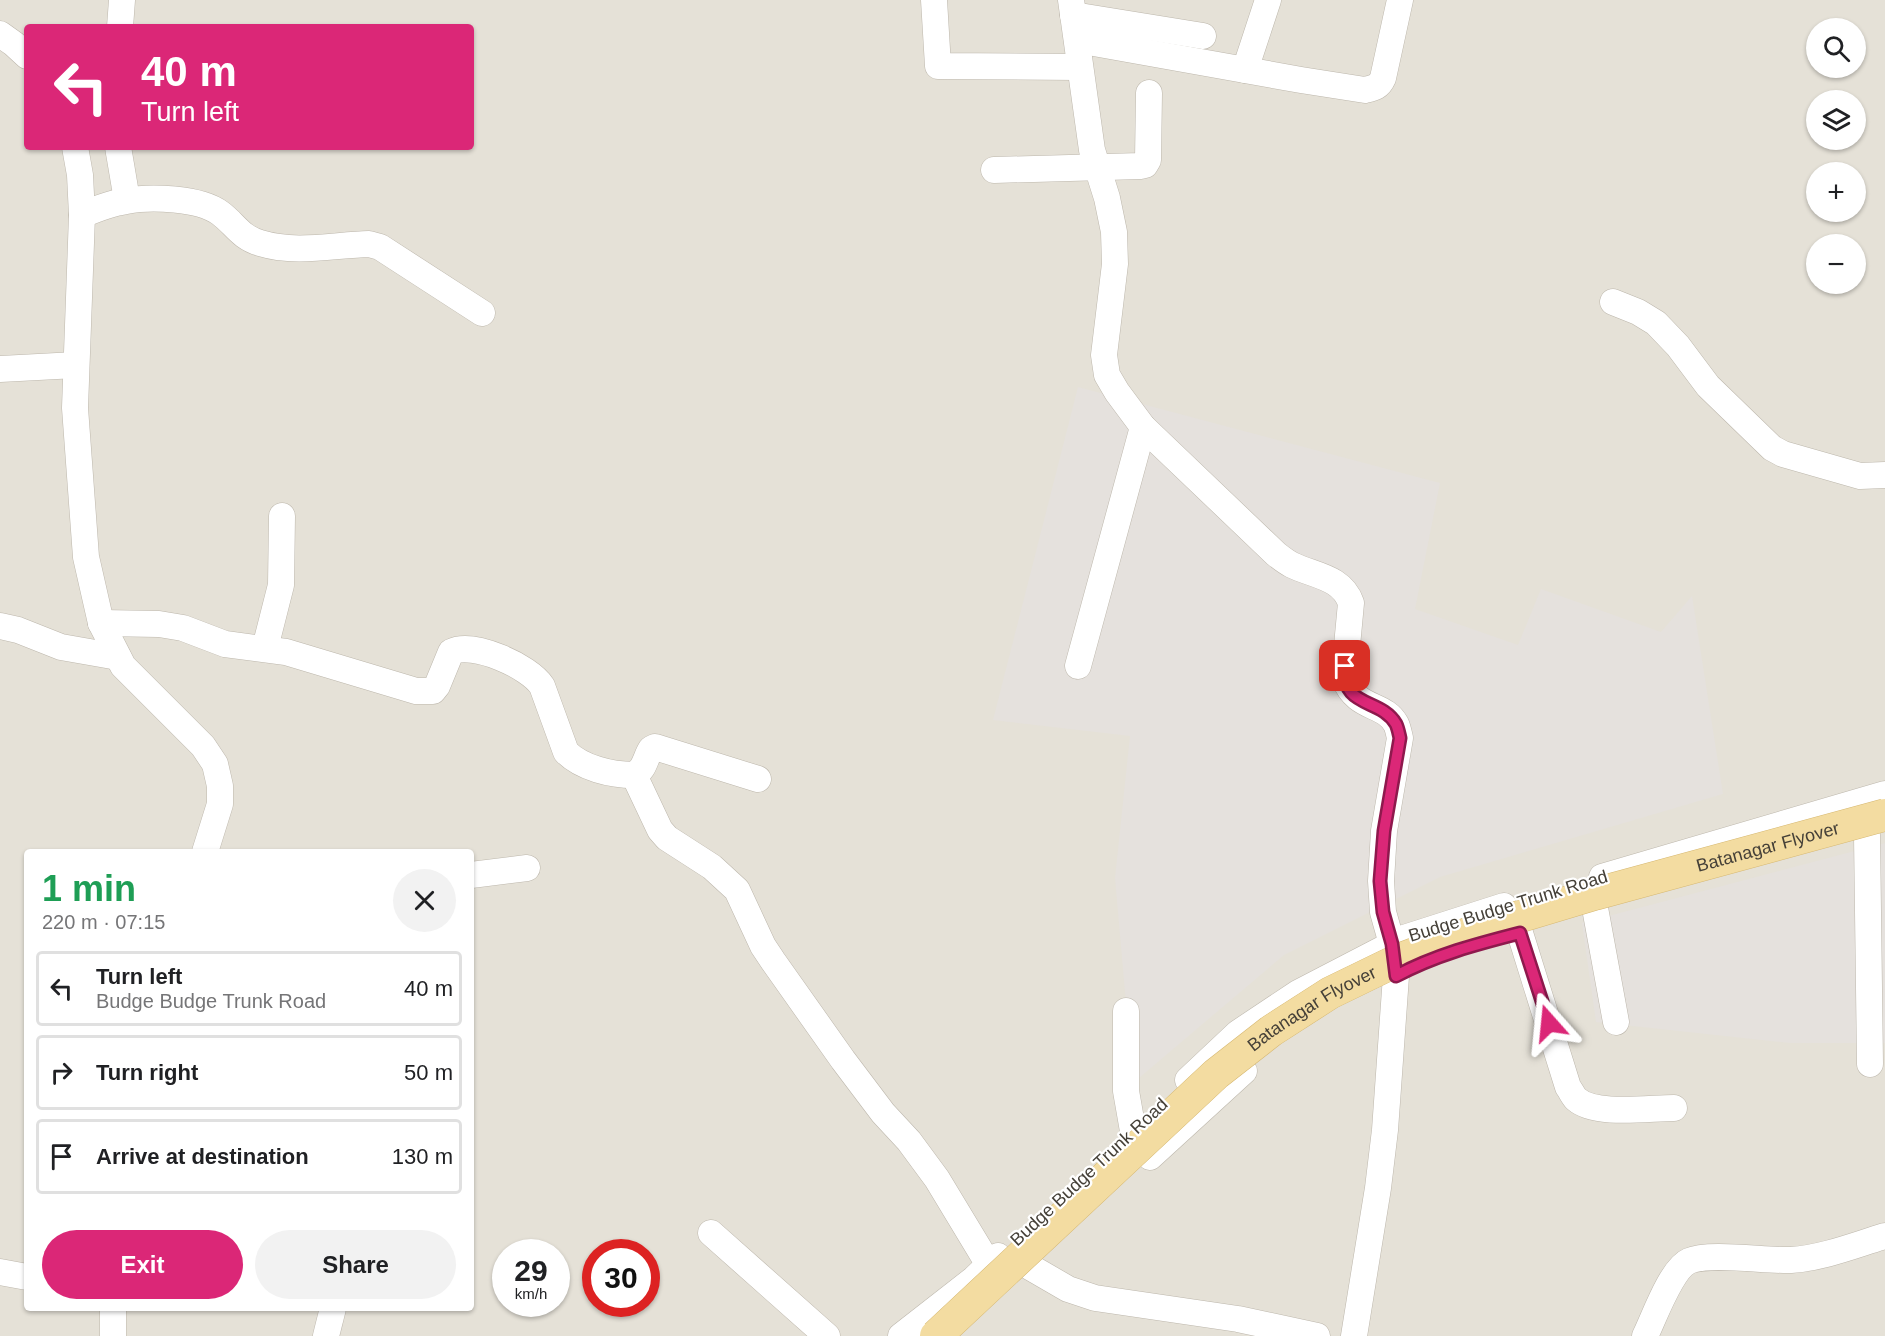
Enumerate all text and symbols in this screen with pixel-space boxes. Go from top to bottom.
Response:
map controls [1806,18,1866,294]
button: search [1806,18,1866,78]
icon: left [42,48,120,126]
text: 40 m [141,48,237,95]
button: layers [1806,90,1866,150]
text: Turn left [141,97,239,127]
button: + [1806,162,1866,222]
button: − [1806,234,1866,294]
pin [1319,640,1370,691]
icon: arrive [1328,649,1361,682]
street label: Batanagar Flyover [1694,818,1841,876]
street label: Budge Budge Trunk Road [1406,866,1610,946]
text: 1 min [42,868,136,909]
button: close [393,869,456,932]
text: 220 m · 07:15 [42,911,165,933]
street label: Batanagar Flyover [1244,962,1379,1055]
text: Turn left [96,964,182,989]
icon: left [45,972,78,1005]
text: 40 m [404,976,453,1001]
text: Budge Budge Trunk Road [96,990,326,1012]
position arrow [1517,991,1581,1055]
icon: right [45,1056,78,1089]
text: Turn right [96,1060,198,1085]
text: 50 m [404,1060,453,1085]
street label: Budge Budge Trunk Road [1006,1094,1172,1250]
icon: arrive [45,1140,78,1173]
text: Arrive at destination [96,1144,309,1169]
text: 130 m [392,1144,453,1169]
button: Exit [42,1230,243,1299]
button: Share [255,1230,456,1299]
speed limit sign: 30 [582,1239,660,1317]
text: 29 [514,1254,548,1287]
text: km/h [515,1285,547,1302]

